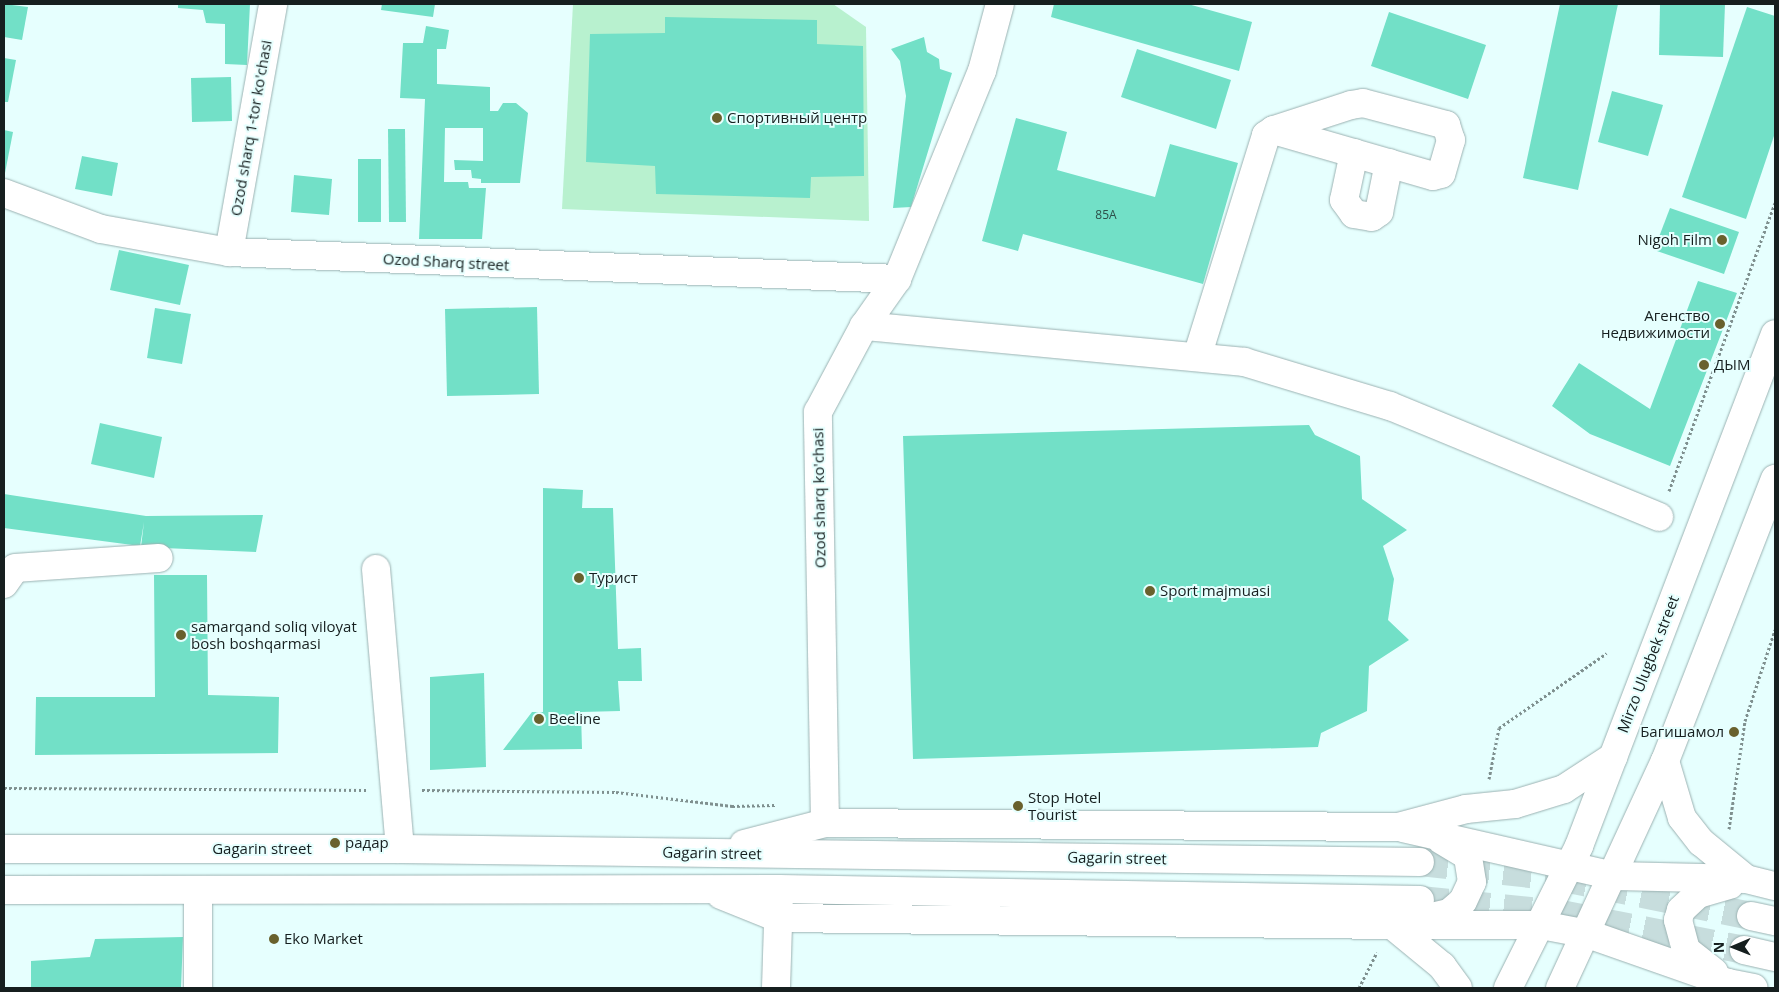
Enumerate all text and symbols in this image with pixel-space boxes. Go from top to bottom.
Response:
street label: Ozod sharq 1-tor ko'chasi [227,39,275,217]
place label: Спортивный центр [727,109,867,127]
marker: Спортивный центр [711,112,723,124]
house number: 85A [1095,208,1117,222]
place label: Nigoh Film [1637,231,1712,249]
marker: Nigoh Film [1716,234,1728,246]
street label: Ozod Sharq street [382,250,510,274]
place label: Агенство недвижимости [1601,306,1710,341]
marker: Агенство недвижимости [1714,318,1726,330]
place label: ДЫМ [1714,356,1750,374]
marker: ДЫМ [1698,359,1710,371]
street label: Ozod sharq ko'chasi [809,428,829,568]
place label: Турист [589,569,638,587]
marker: Турист [573,572,585,584]
place label: Sport majmuasi [1160,582,1270,600]
marker: Sport majmuasi [1144,585,1156,597]
street label: Mirzo Ulugbek street [1614,593,1682,735]
place label: samarqand soliq viloyat bosh boshqarmasi [191,617,357,652]
marker: samarqand soliq viloyat bosh boshqarmasi [175,629,187,641]
place label: Beeline [549,710,601,728]
marker: Beeline [533,713,545,725]
place label: Багишамол [1640,723,1724,741]
marker: Багишамол [1728,726,1740,738]
place label: Stop Hotel Tourist [1028,788,1101,823]
marker: Stop Hotel Tourist [1012,800,1024,812]
place label: радар [345,834,389,852]
marker: радар [329,837,341,849]
street label: Gagarin street [212,840,312,858]
street label: Gagarin street [662,843,762,863]
street label: Gagarin street [1067,848,1167,868]
north arrow [1709,922,1759,972]
place label: Eko Market [284,930,363,948]
marker: Eko Market [268,933,280,945]
text: N [1709,941,1728,953]

